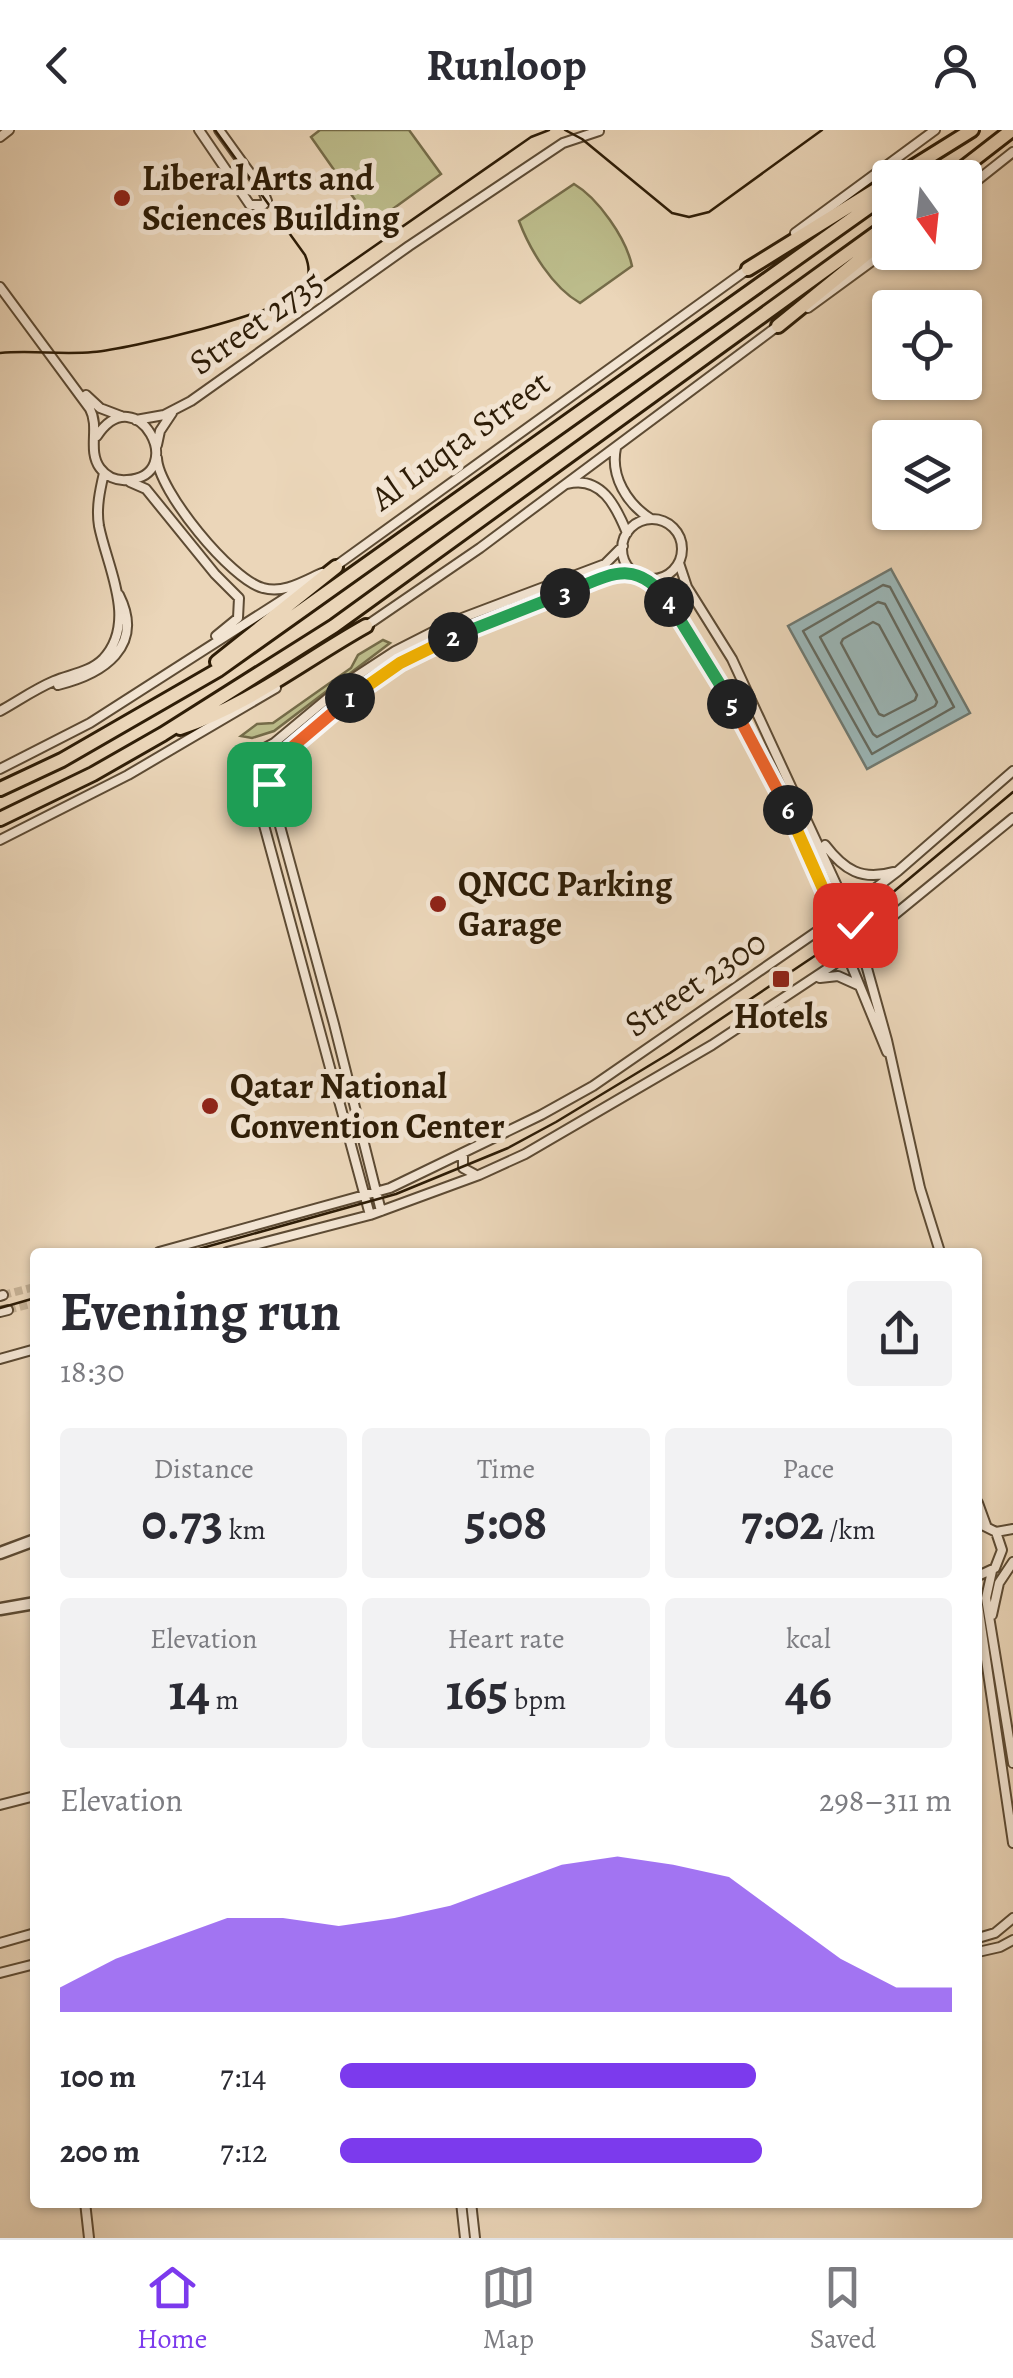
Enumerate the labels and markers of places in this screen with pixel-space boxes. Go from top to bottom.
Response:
place label: Liberal Arts and Sciences Building [142,154,400,242]
marker: Liberal Arts and Sciences Building [111,187,133,209]
pin: 3 [540,568,590,618]
pin: 4 [644,577,694,627]
pin: 2 [428,612,478,662]
pin: 1 [325,673,375,723]
pin: 5 [707,679,757,729]
pin [227,742,312,827]
pin: 6 [763,785,813,835]
place label: QNCC Parking Garage [458,860,673,948]
pin [813,883,898,968]
marker: QNCC Parking Garage [427,893,449,915]
marker: Hotels [770,968,792,990]
place label: Hotels [734,992,828,1040]
place label: Qatar National Convention Center [230,1062,505,1150]
marker: Qatar National Convention Center [199,1095,221,1117]

